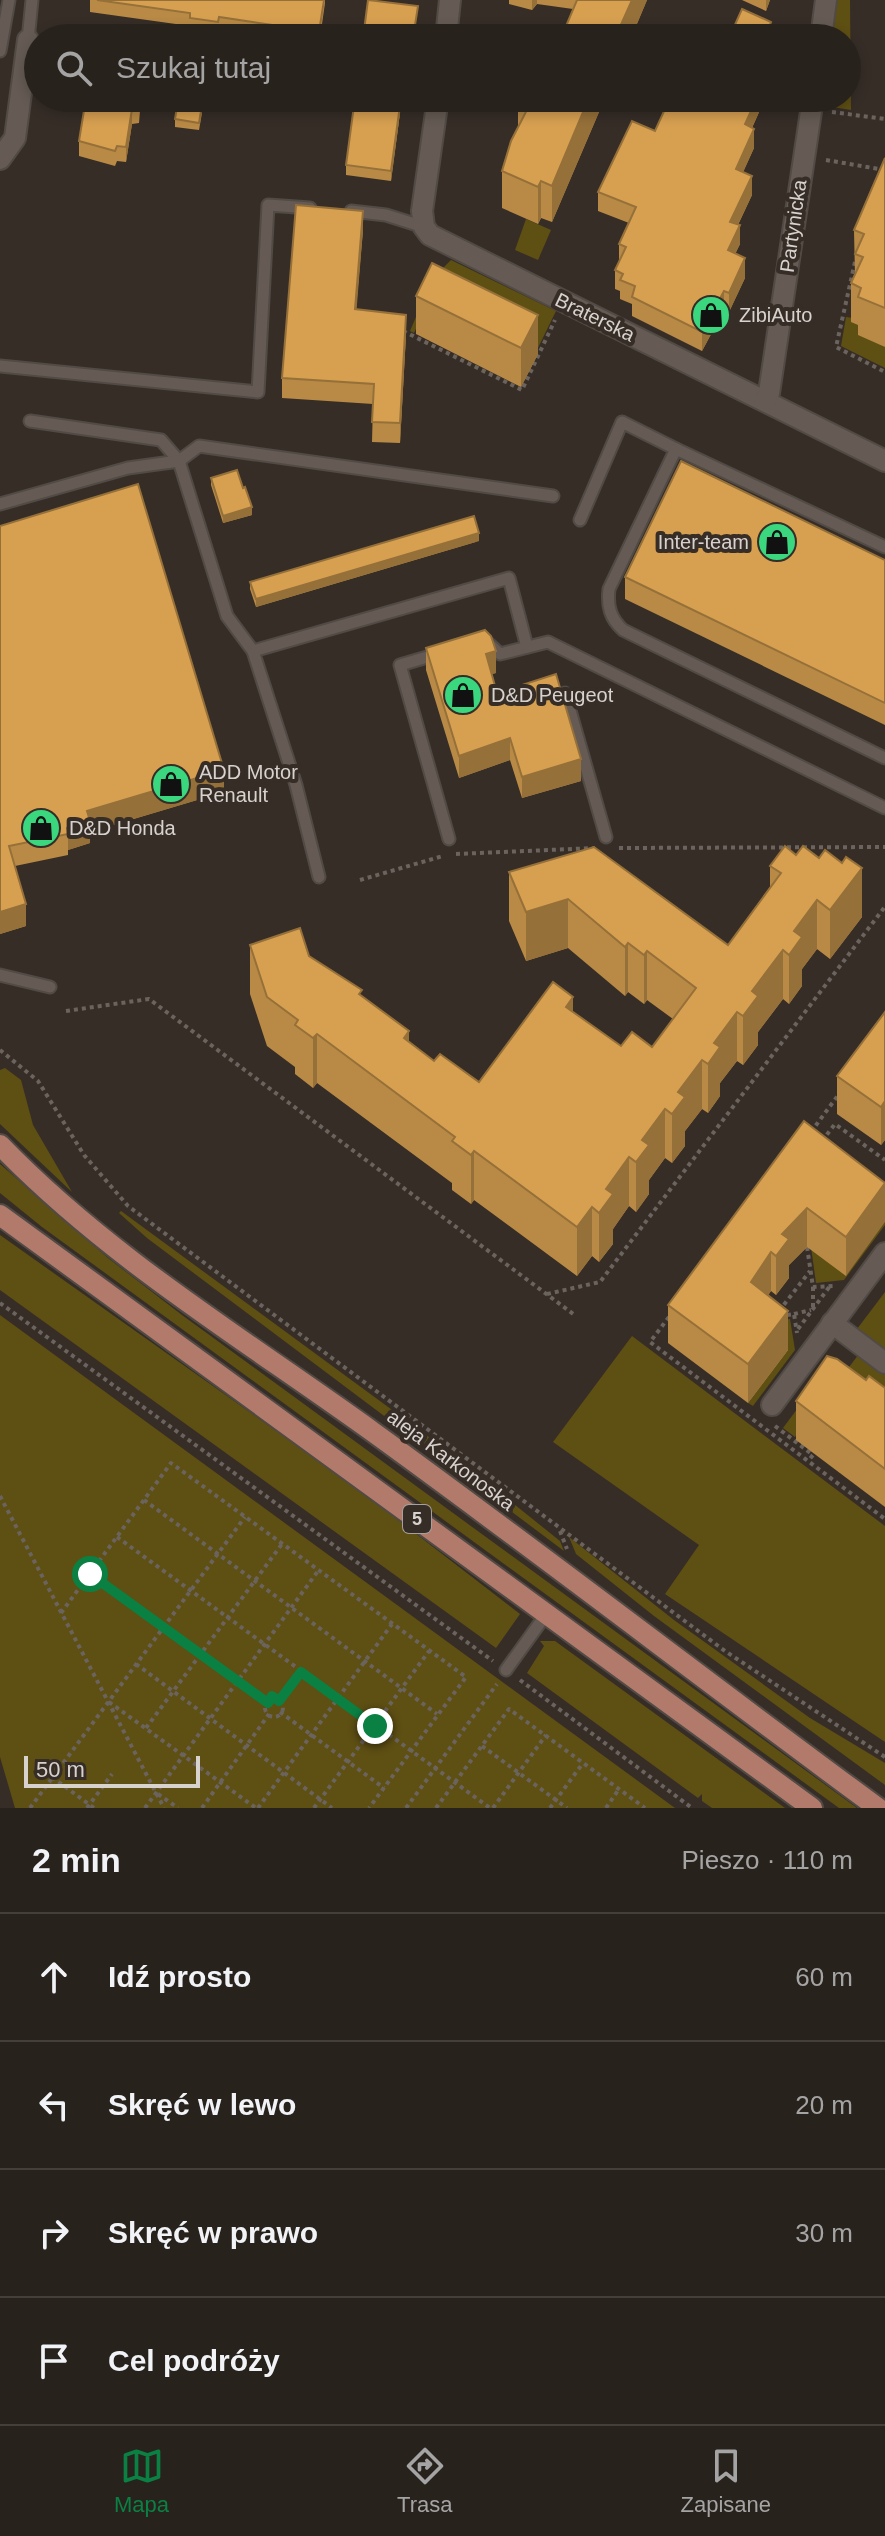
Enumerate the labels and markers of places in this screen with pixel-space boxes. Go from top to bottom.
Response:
shop icon: ZibiAuto [690,294,732,336]
place label: ZibiAuto [739,304,812,326]
shop icon: Inter-team [756,521,798,563]
place label: Inter-team [658,531,749,553]
shop icon: D&D Peugeot [442,674,484,716]
place label: D&D Peugeot [491,684,614,706]
place label: ADD Motor Renault [199,761,298,806]
shop icon: ADD Motor Renault [150,763,192,805]
shop icon: D&D Honda [20,807,62,849]
place label: D&D Honda [69,817,177,839]

